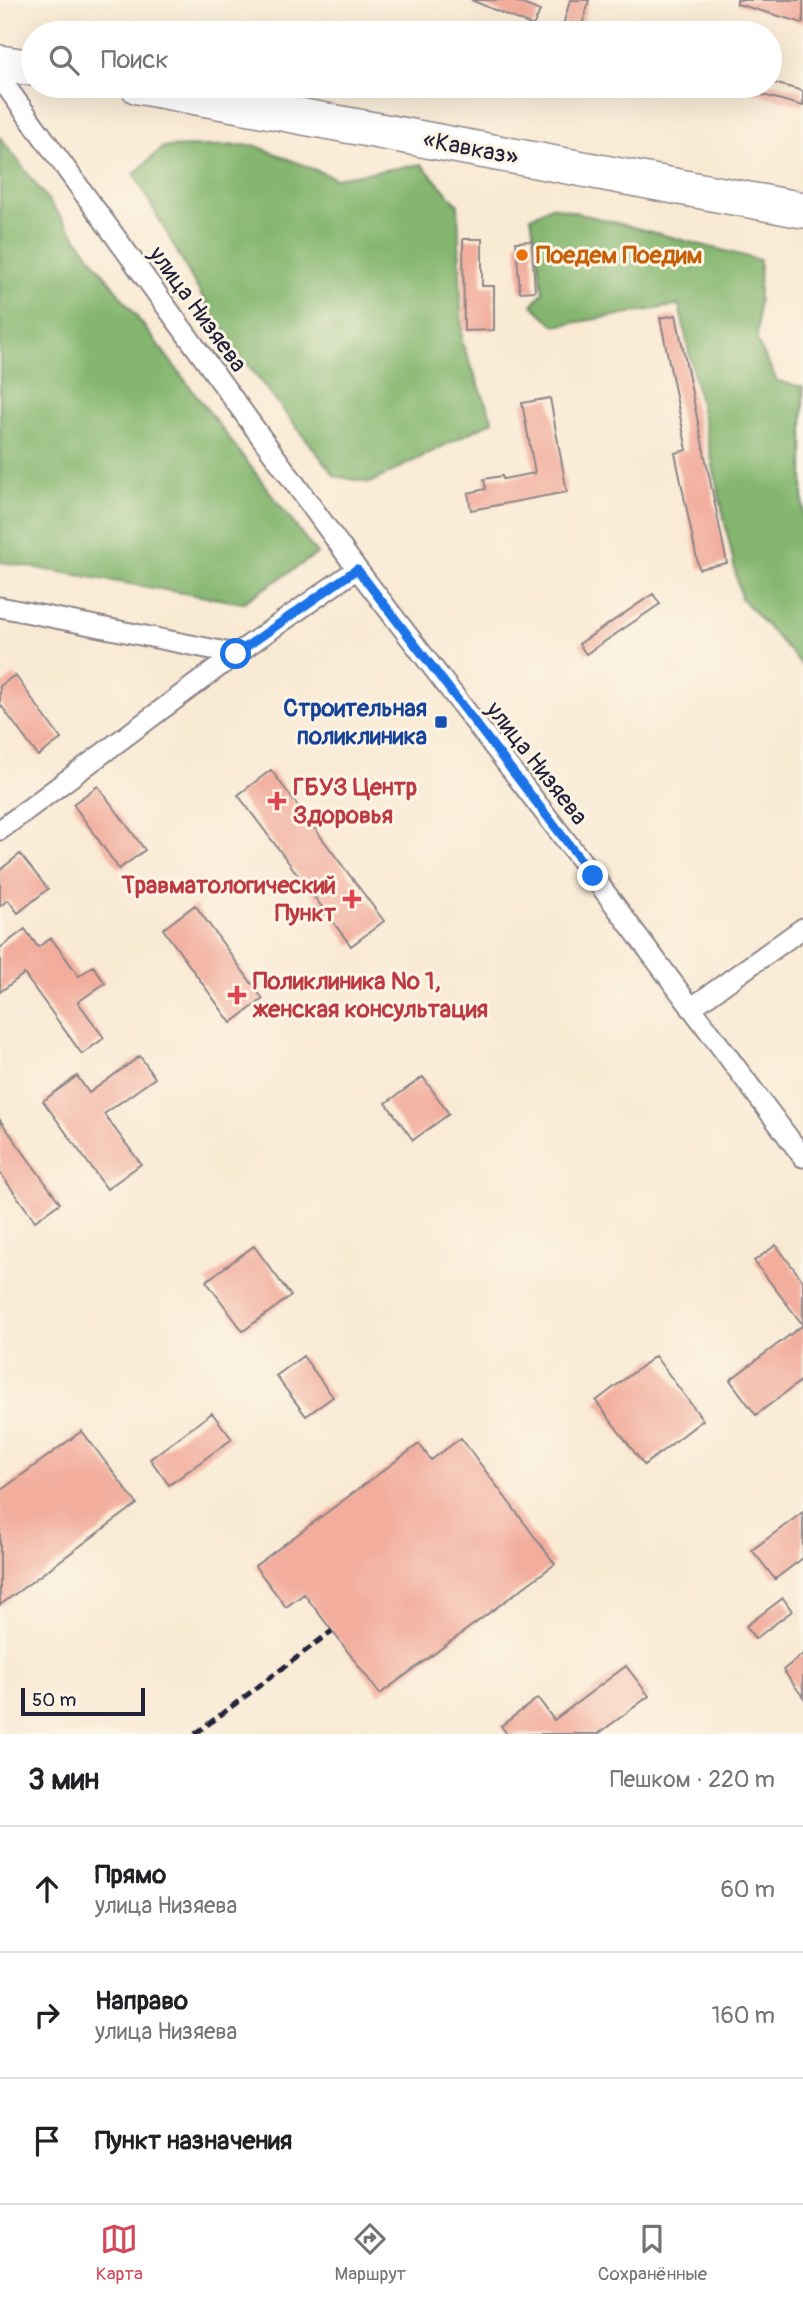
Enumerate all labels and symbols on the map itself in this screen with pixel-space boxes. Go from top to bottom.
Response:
street label: «Кавказ» [421,125,521,172]
street label: улица Низяева [142,240,253,378]
place label: Поедем Поедим [536,241,702,270]
marker: Поедем Поедим [514,247,530,263]
route start [220,638,251,669]
place label: Строительная поликлиника [283,694,427,751]
street label: улица Низяева [479,695,594,831]
marker: Строительная поликлиника [433,714,449,730]
place label: ГБУЗ Центр Здоровья [293,773,417,830]
marker: ГБУЗ Центр Здоровья [267,791,287,811]
route end [577,860,608,891]
place label: Травматологический Пункт [120,871,337,928]
marker: Травматологический Пункт [342,889,362,909]
place label: Поликлиника № 1, женская консультация [252,967,488,1024]
marker: Поликлиника № 1, женская консультация [227,985,247,1005]
scale bar [21,1685,145,1717]

